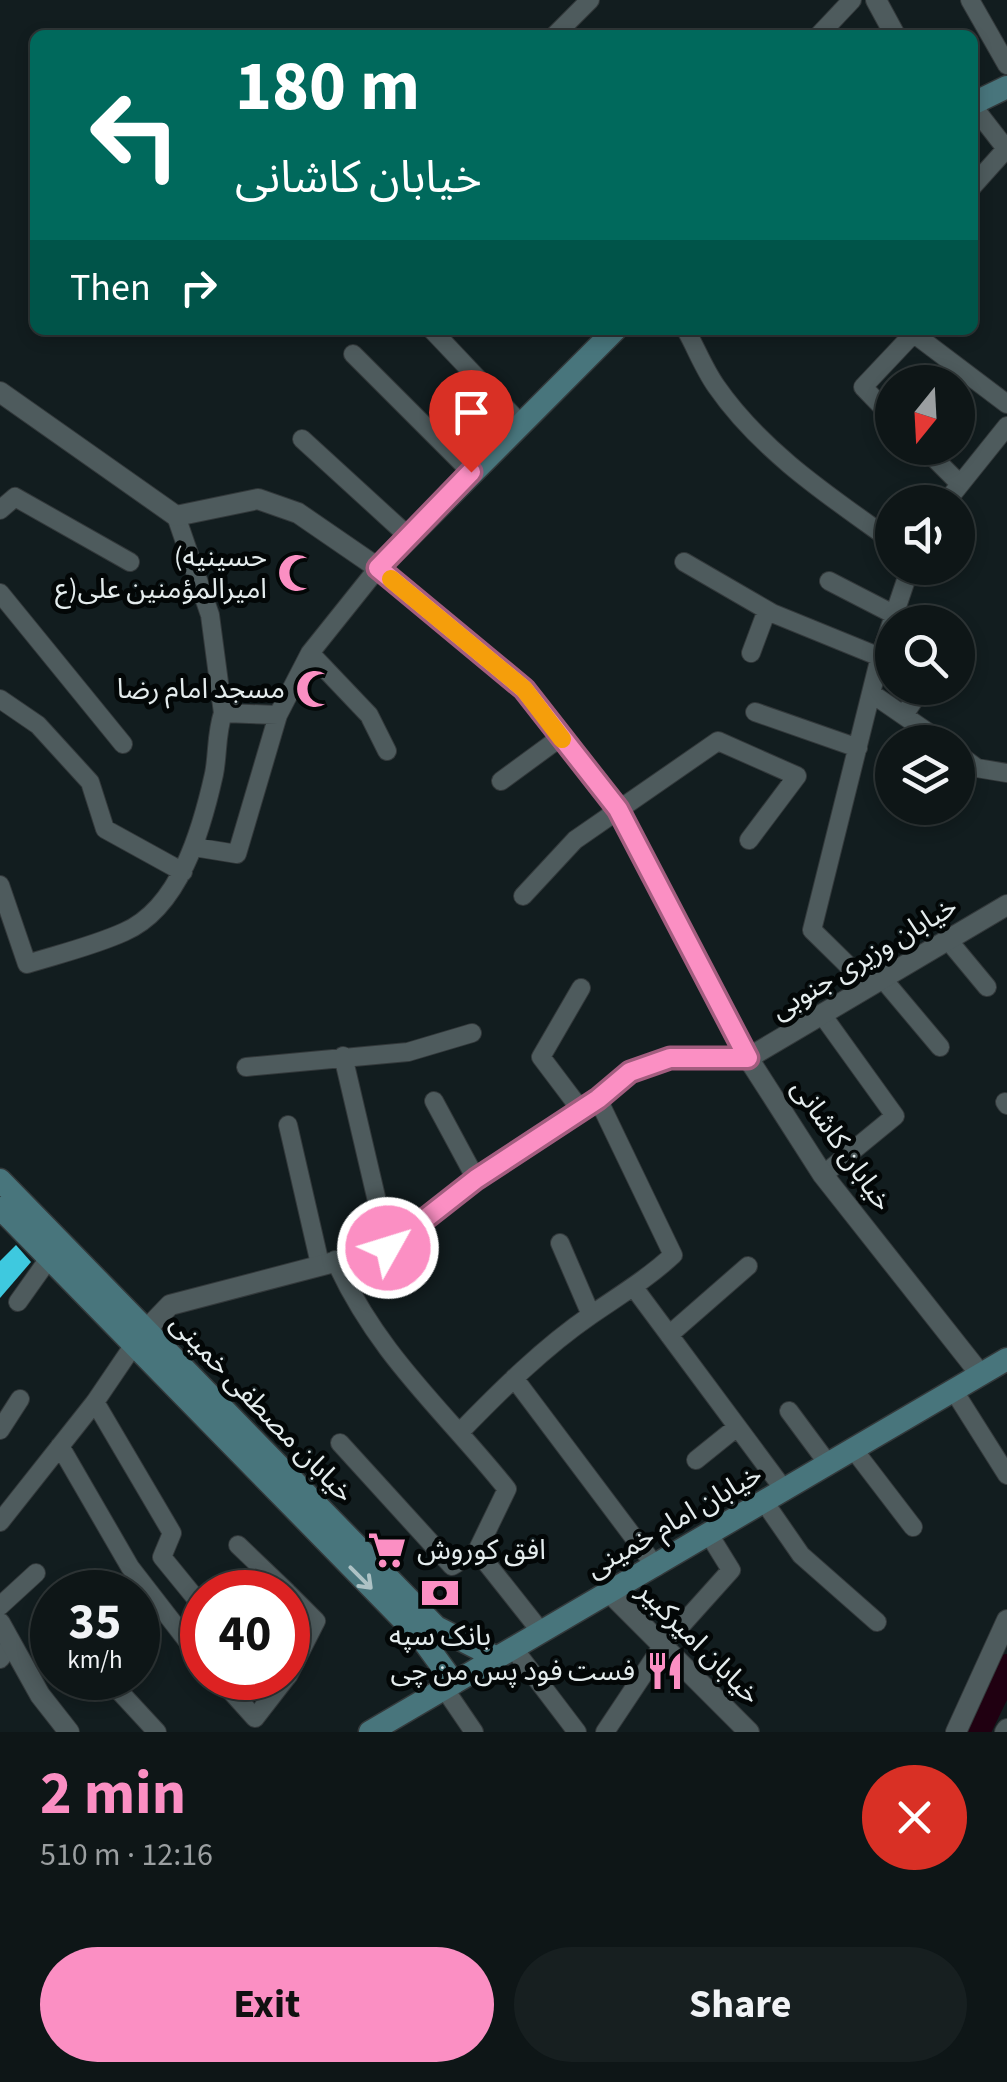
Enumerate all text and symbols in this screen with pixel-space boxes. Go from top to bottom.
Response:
text: 180 m [235,37,420,137]
icon: left [70,70,200,200]
text: خیابان کاشانی [235,146,482,210]
icon: right [171,260,226,315]
text: Then [70,261,151,315]
north arrow [875,365,975,465]
map controls [875,365,975,825]
pin [429,370,514,473]
icon: arrive [444,385,499,440]
button: sound [875,485,975,585]
place label: (حسینیه امیرالمؤمنین علی(ع [55,537,267,609]
mosque icon: (حسینیه امیرالمؤمنین علی(ع [276,552,318,594]
button: search [875,605,975,705]
mosque icon: مسجد امام رضا [294,668,336,710]
place label: مسجد امام رضا [117,669,285,709]
button: layers [875,725,975,825]
street label: خیابان وزیری جنوبی [763,886,965,1030]
street label: خیابان کاشانی [782,1071,902,1219]
position arrow [336,1196,440,1300]
street label: خیابان مصطفی خمینی [161,1304,363,1512]
street label: خیابان امام خمینی [578,1454,770,1588]
supermarket icon: افق کوروش [366,1529,408,1571]
place label: افق کوروش [417,1530,546,1570]
one-way arrow [349,1566,373,1590]
speed limit sign: 40 [180,1570,310,1700]
bank icon: بانک سپه [419,1572,461,1614]
street label: خیابان امیرکبیر [628,1572,770,1714]
text: 35 [69,1587,121,1658]
place label: بانک سپه [389,1616,491,1656]
text: km/h [67,1642,123,1678]
restaurant icon: فست فود پس من چی [644,1650,686,1692]
place label: فست فود پس من چی [390,1651,635,1691]
text: 2 min [40,1752,186,1837]
button: close [862,1765,967,1870]
text: 510 m · 12:16 [40,1832,213,1878]
button: Exit [40,1947,494,2062]
button: Share [514,1947,967,2062]

